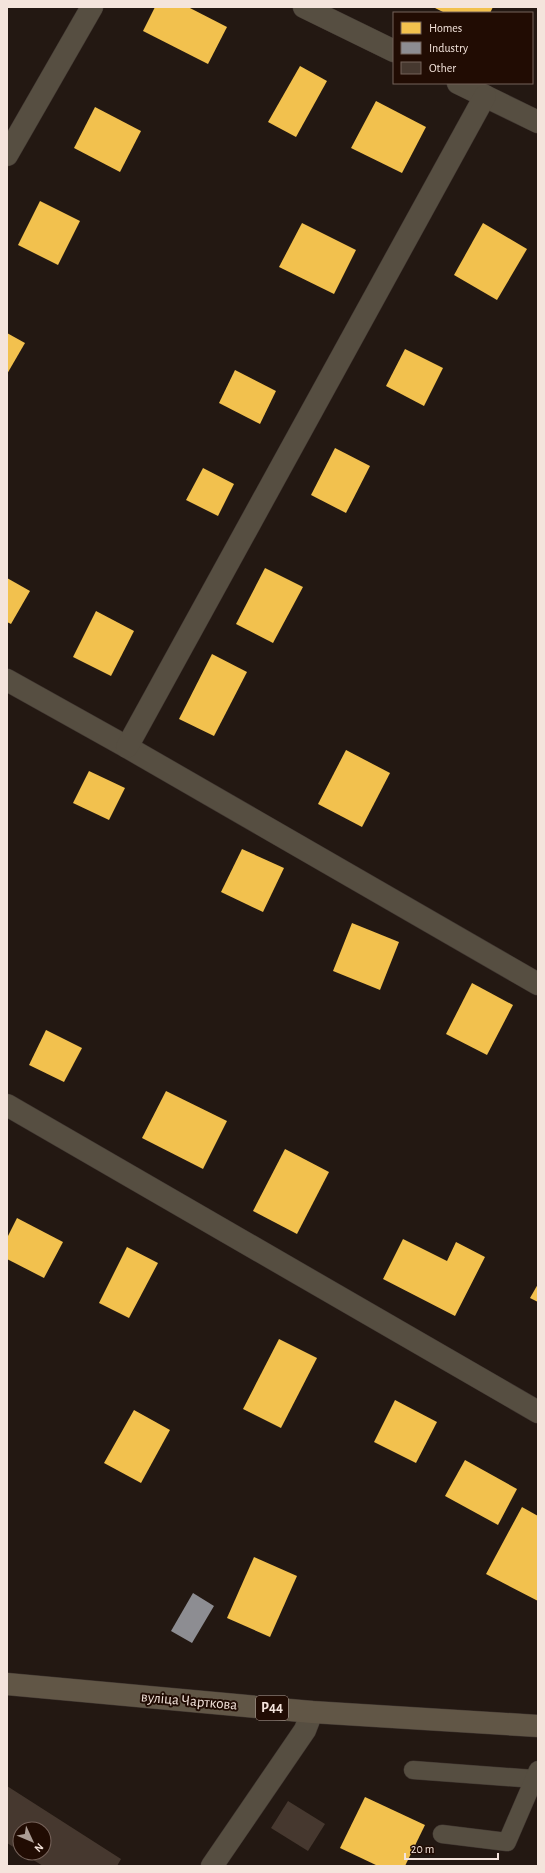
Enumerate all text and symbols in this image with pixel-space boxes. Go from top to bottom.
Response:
legend [393,12,533,84]
text: Homes [429,22,462,34]
text: Industry [429,42,468,55]
text: Other [429,62,456,74]
street label: вуліца Чарткова [140,1689,238,1713]
road number: Р44 [256,1696,288,1720]
north arrow [12,1821,52,1861]
scale bar [405,1835,498,1861]
text: N [32,1841,45,1854]
text: 20 m [411,1843,434,1855]

